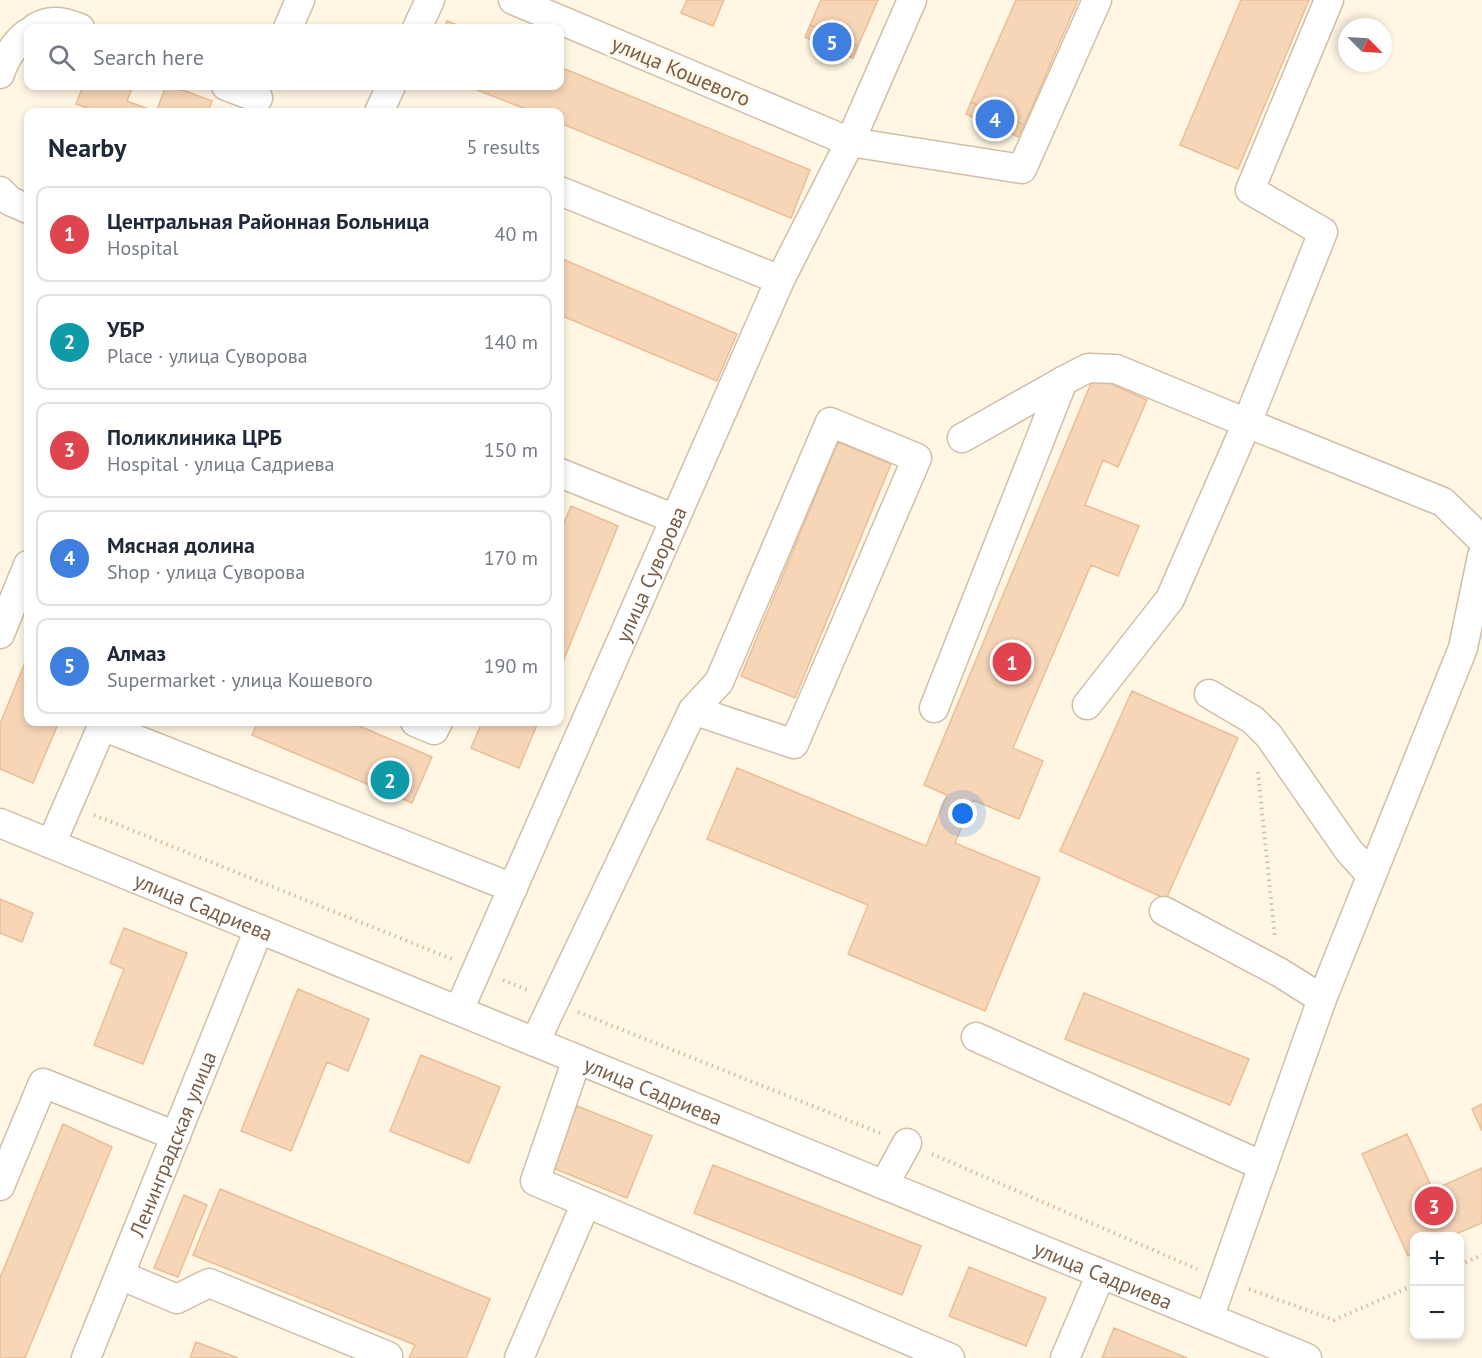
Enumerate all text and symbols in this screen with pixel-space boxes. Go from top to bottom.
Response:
north arrow [1338,18,1392,72]
pin: 5 [812,20,852,64]
search box [24,24,564,90]
street label: улица Кошевого [607,30,755,112]
icon: search [45,41,78,74]
text: Search here [93,43,204,71]
pin: 4 [976,96,1014,142]
text: Nearby [48,131,126,164]
text: 5 results [467,134,540,160]
text: Центральная Районная Больница [107,207,430,235]
text: 1 [64,221,75,247]
text: 40 m [495,221,538,247]
text: Hospital [107,235,178,261]
text: УБР [107,315,145,343]
text: 2 [64,329,75,355]
text: 140 m [484,329,538,355]
text: Place · улица Суворова [107,343,308,369]
text: Поликлиника ЦРБ [107,423,282,451]
text: 3 [64,437,75,463]
text: 150 m [484,437,538,463]
text: Hospital · улица Садриева [107,451,335,477]
street label: улица Суворова [609,502,692,647]
text: Мясная долина [107,531,255,559]
text: 4 [64,545,75,571]
text: 170 m [484,545,538,571]
text: Shop · улица Суворова [107,559,305,585]
text: Алмаз [107,639,166,667]
pin: 1 [992,640,1032,684]
text: 5 [64,653,75,679]
text: 190 m [484,653,538,679]
text: Supermarket · улица Кошевого [107,667,373,693]
pin: 2 [370,758,410,802]
your location [948,799,977,828]
street label: улица Садриева [130,866,277,947]
street label: Ленинградская улица [122,1047,222,1242]
street label: улица Садриева [580,1050,727,1131]
pin: 3 [1414,1184,1454,1228]
map controls [1410,1232,1464,1340]
button: + [1410,1232,1464,1286]
street label: улица Садриева [1030,1234,1176,1315]
button: − [1410,1286,1464,1340]

